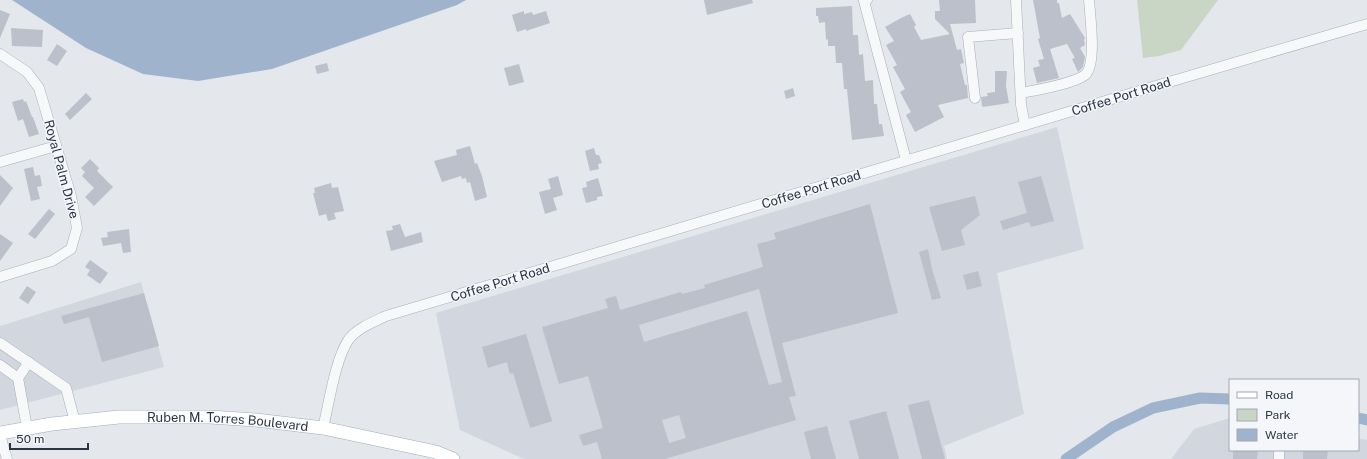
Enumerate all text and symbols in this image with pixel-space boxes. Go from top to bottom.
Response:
street label: Coffee Port Road [1070,74,1173,119]
street label: Royal Palm Drive [41,118,82,220]
street label: Coffee Port Road [760,167,863,212]
street label: Coffee Port Road [449,260,552,305]
legend [1229,379,1359,451]
text: Road [1265,388,1293,402]
text: Park [1265,408,1291,422]
street label: Ruben M. Torres Boulevard [147,410,309,434]
scale bar [10,425,88,451]
text: Water [1265,428,1299,442]
text: 50 m [16,432,44,446]

